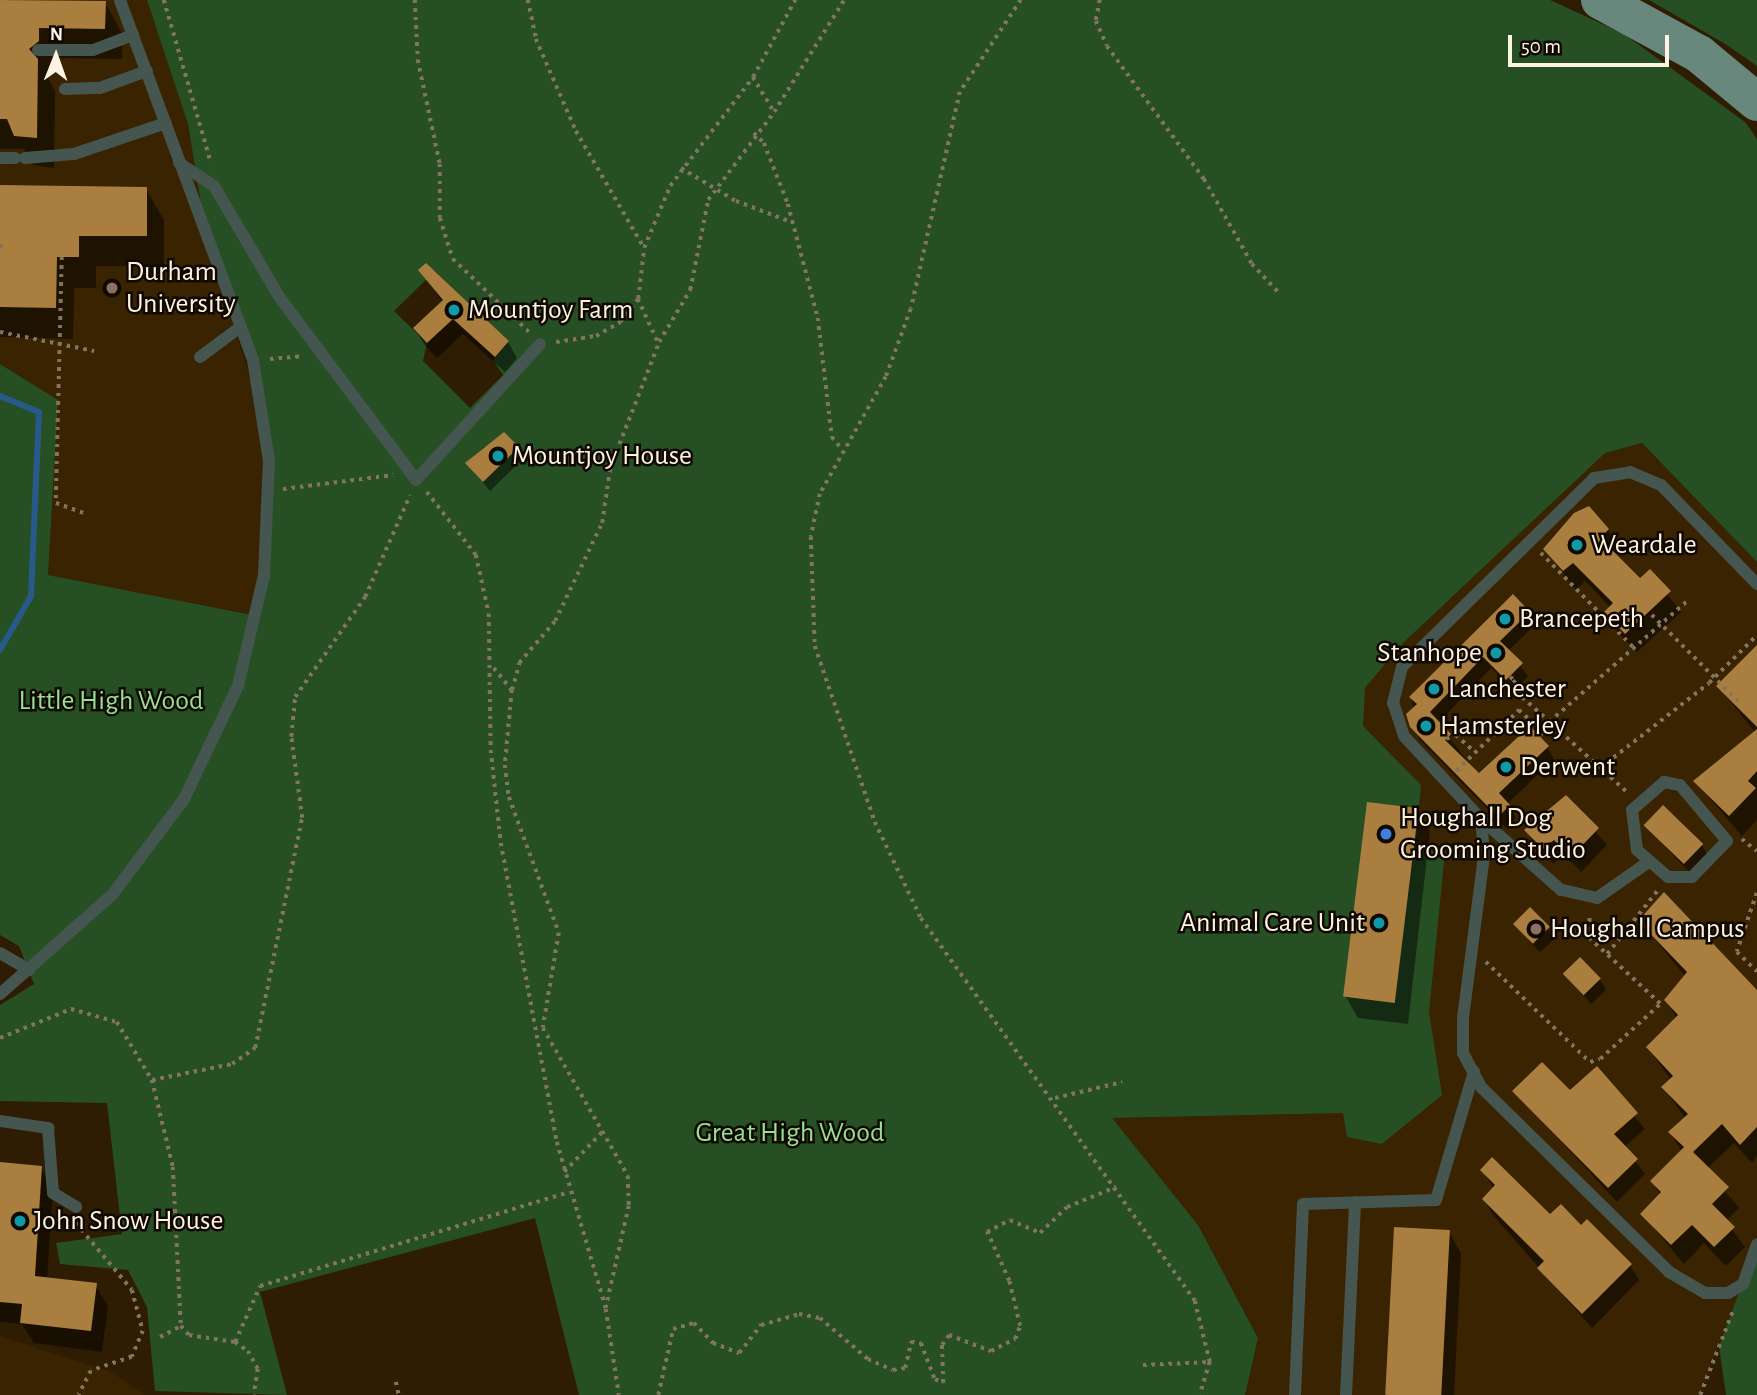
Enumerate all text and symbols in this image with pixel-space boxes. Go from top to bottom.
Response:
north arrow [21,21,91,91]
scale bar [1512,21,1673,65]
text: N [50,25,63,44]
text: 50 m [1521,36,1561,57]
place label: Durham University [126,255,236,321]
marker: Durham University [104,280,120,296]
place label: Mountjoy Farm [468,293,633,327]
marker: Mountjoy Farm [446,302,462,318]
place label: Mountjoy House [512,439,692,473]
marker: Mountjoy House [490,448,506,464]
place label: Weardale [1591,528,1697,562]
marker: Weardale [1569,537,1585,553]
place label: Brancepeth [1519,602,1644,636]
marker: Brancepeth [1497,611,1513,627]
place label: Stanhope [1377,636,1482,670]
marker: Stanhope [1488,645,1504,661]
place label: Lanchester [1448,672,1566,706]
marker: Lanchester [1426,681,1442,697]
park label: Little High Wood [18,684,204,718]
place label: Hamsterley [1440,709,1566,743]
marker: Hamsterley [1418,718,1434,734]
place label: Derwent [1520,750,1615,784]
marker: Derwent [1498,759,1514,775]
place label: Houghall Dog Grooming Studio [1400,801,1586,867]
marker: Houghall Dog Grooming Studio [1378,826,1394,842]
place label: Animal Care Unit [1180,906,1365,940]
place label: Houghall Campus [1550,912,1745,946]
marker: Animal Care Unit [1371,915,1387,931]
marker: Houghall Campus [1528,921,1544,937]
park label: Great High Wood [695,1116,885,1150]
place label: John Snow House [34,1204,223,1238]
marker: John Snow House [12,1213,28,1229]

